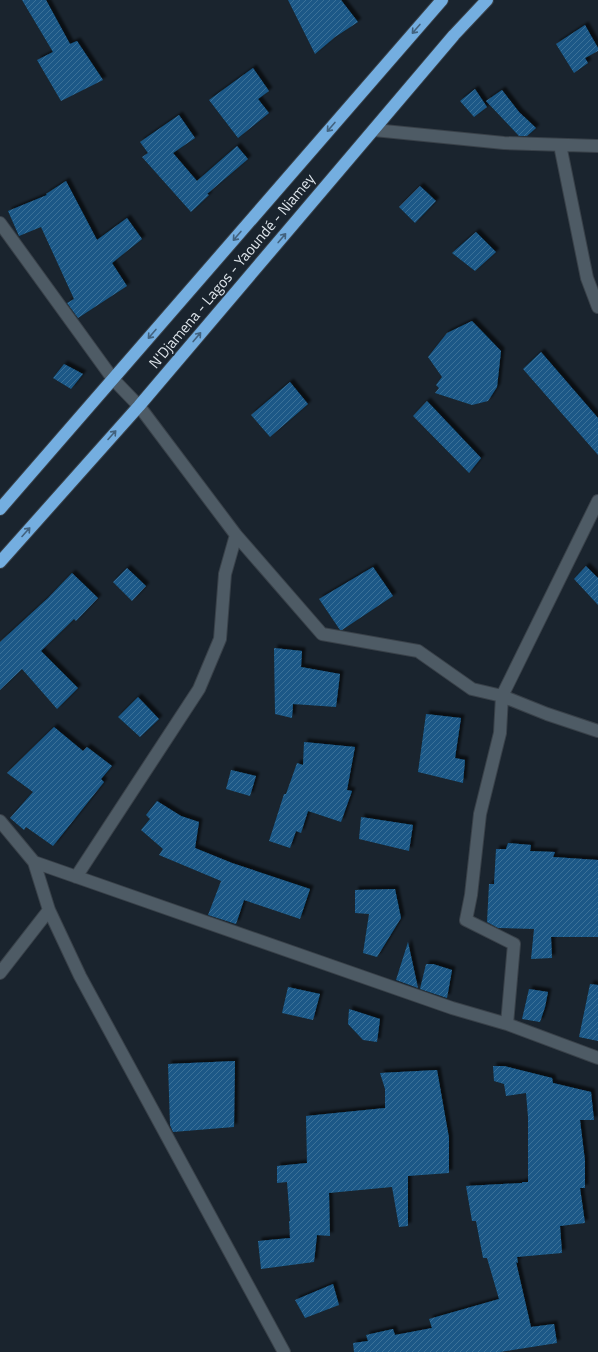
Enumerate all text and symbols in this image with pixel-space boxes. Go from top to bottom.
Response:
one-way arrow [411,24,421,34]
one-way arrow [327,122,336,132]
street label: N'Djamena - Lagos - Yaoundé - Niamey [143,168,320,373]
one-way arrow [233,231,242,241]
one-way arrow [277,233,286,243]
one-way arrow [147,329,156,340]
one-way arrow [193,332,202,342]
one-way arrow [108,430,117,441]
one-way arrow [21,528,30,538]

